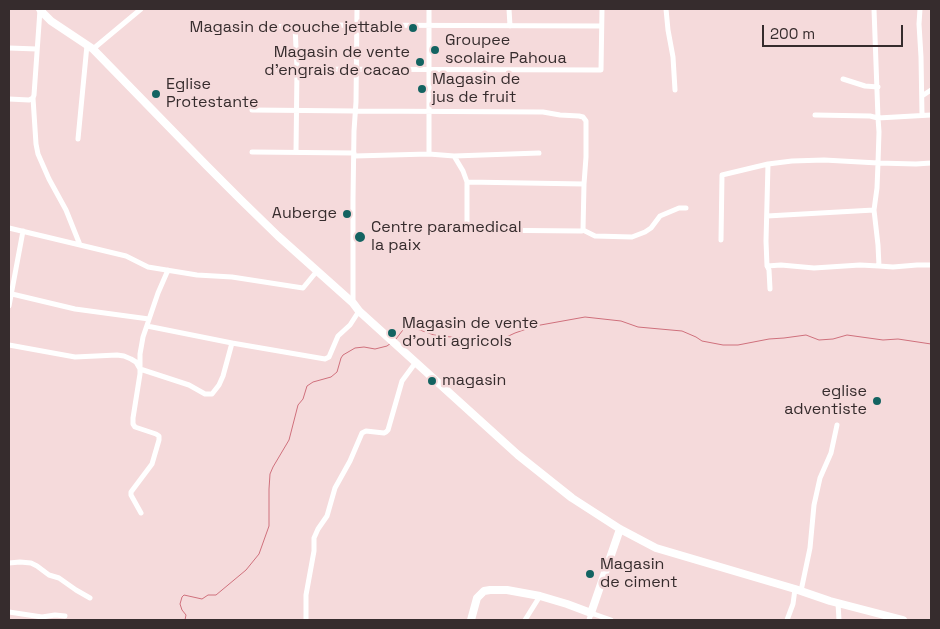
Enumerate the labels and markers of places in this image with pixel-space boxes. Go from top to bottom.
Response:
place label: Magasin de couche jettable [190,18,403,38]
marker: Magasin de couche jettable [407,22,419,34]
place label: Groupee scolaire Pahoua [445,31,567,69]
place label: Magasin de vente d'engrais de cacao [264,43,410,81]
marker: Groupee scolaire Pahoua [429,44,441,56]
marker: Magasin de vente d'engrais de cacao [414,56,426,68]
place label: Magasin de jus de fruit [432,70,520,108]
place label: Eglise Protestante [166,75,258,113]
marker: Magasin de jus de fruit [416,83,428,95]
marker: Eglise Protestante [150,88,162,100]
place label: Auberge [272,204,337,224]
marker: Auberge [341,208,353,220]
place label: Centre paramedical la paix [371,218,522,256]
marker: Centre paramedical la paix [353,230,367,244]
place label: Magasin de vente d'outi agricols [402,314,538,352]
marker: Magasin de vente d'outi agricols [386,327,398,339]
place label: magasin [442,371,506,391]
marker: magasin [426,375,438,387]
place label: eglise adventiste [784,382,867,420]
marker: eglise adventiste [871,395,883,407]
place label: Magasin de ciment [600,555,678,593]
marker: Magasin de ciment [584,568,596,580]

